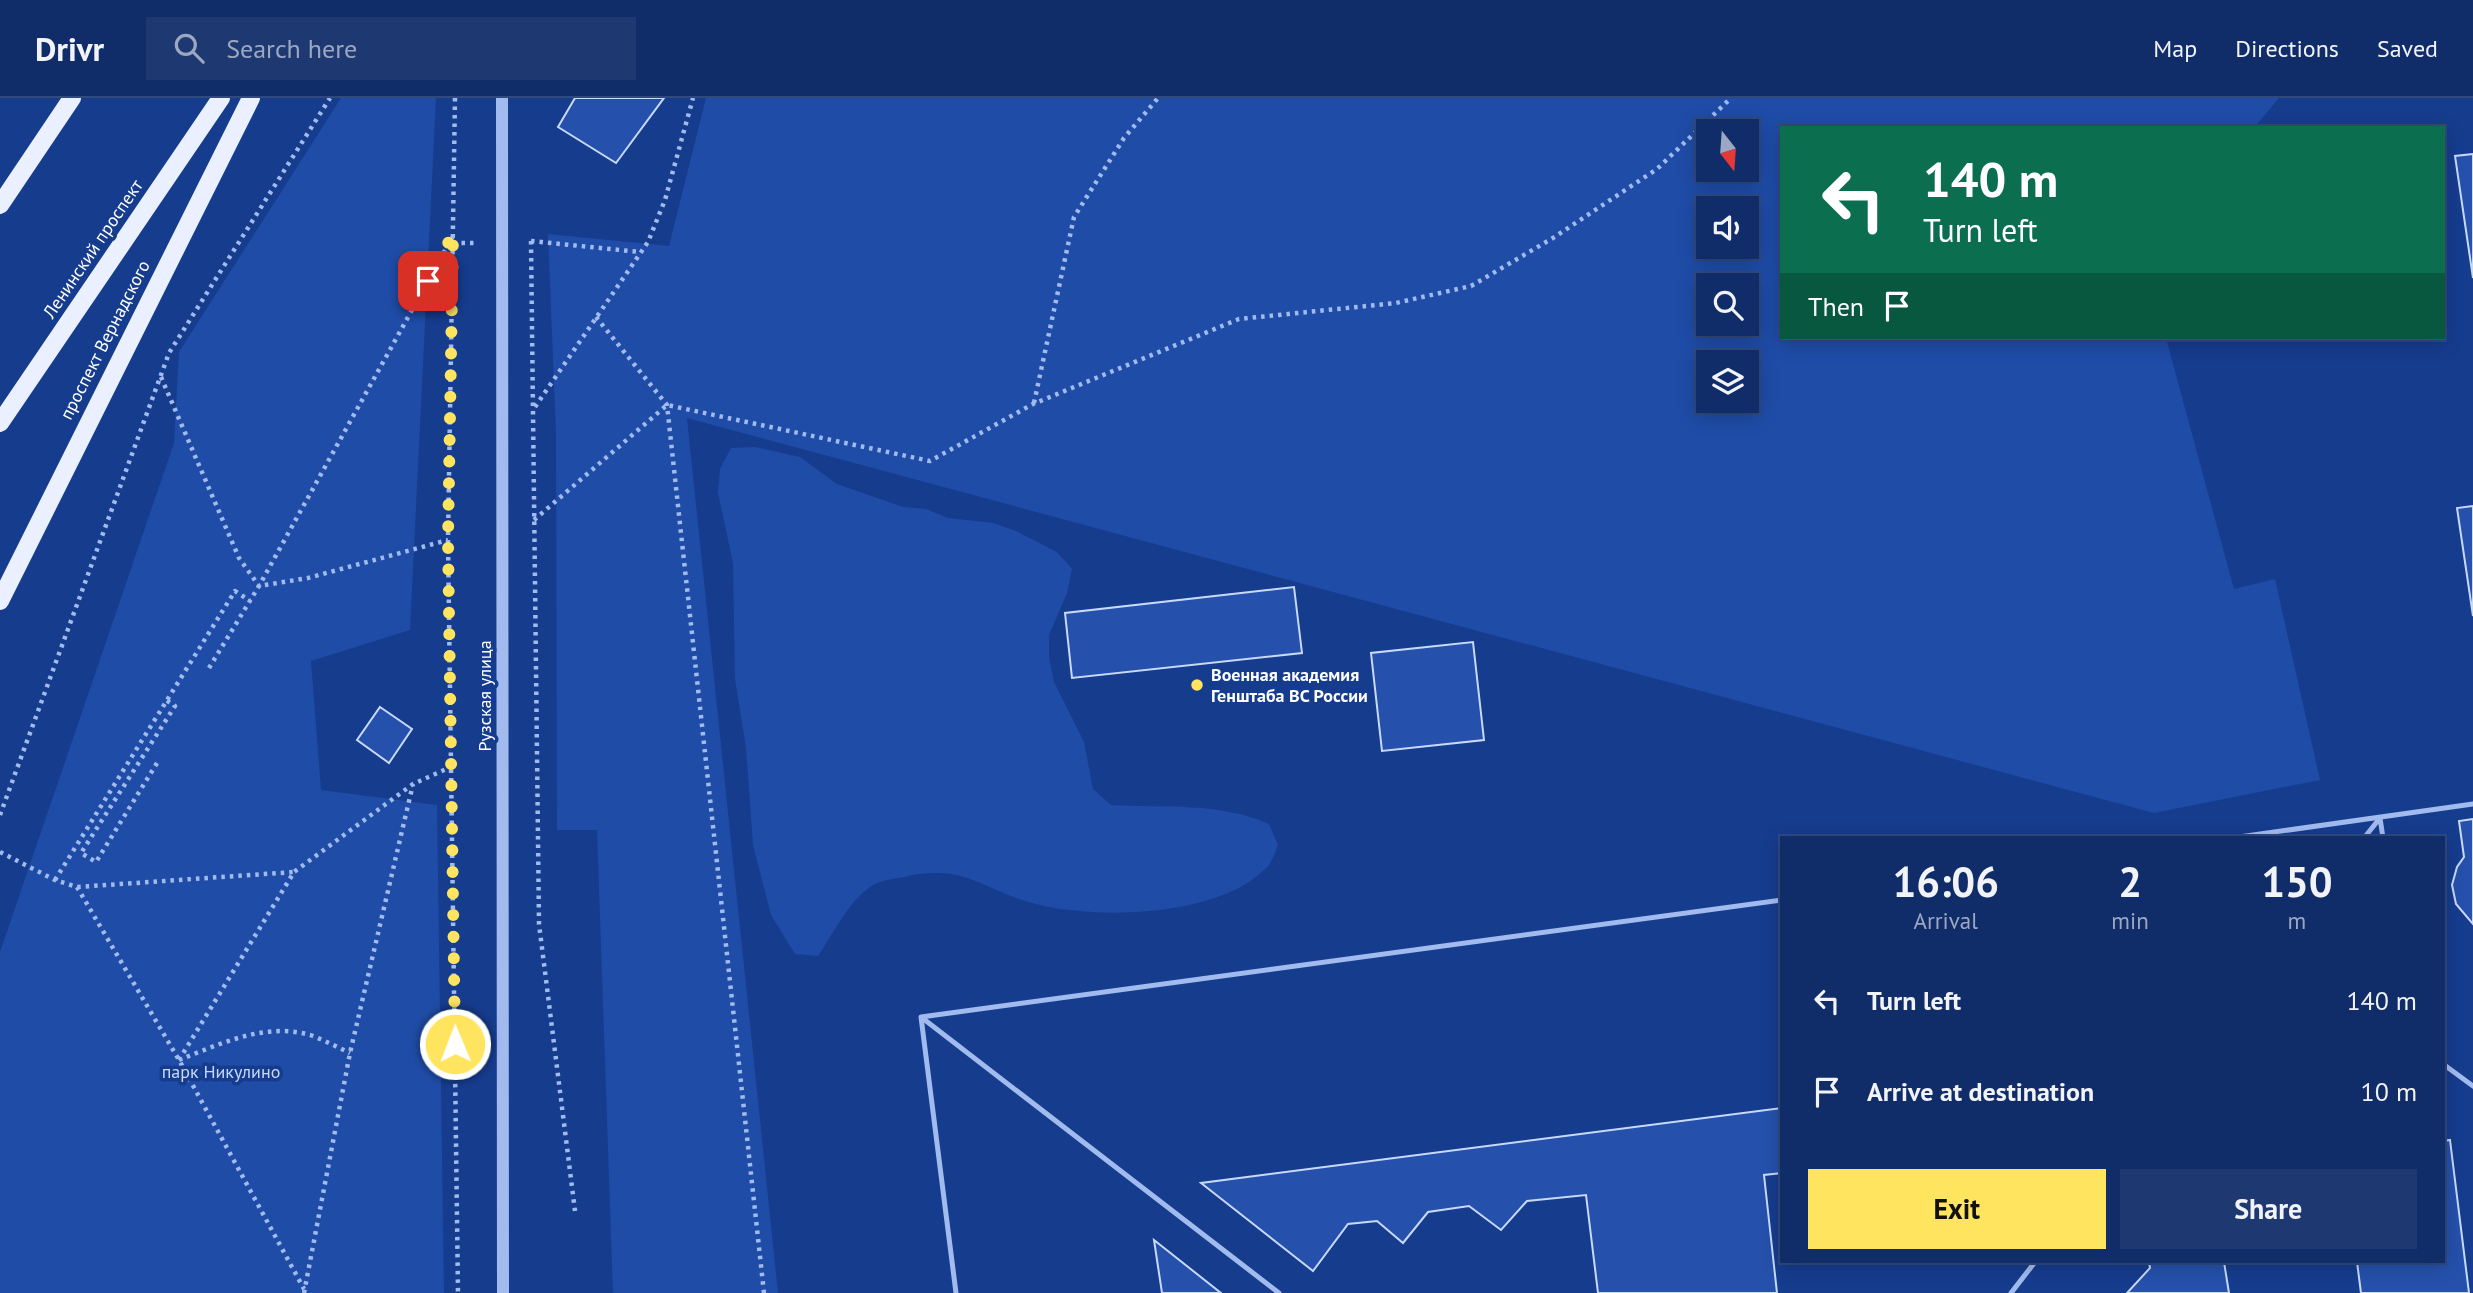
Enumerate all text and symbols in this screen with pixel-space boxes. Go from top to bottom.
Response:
search box [146,17,636,80]
text: Drivr [35,27,104,70]
icon: search [170,29,208,67]
text: Search here [226,32,357,65]
text: Map [2153,33,2197,64]
text: Directions [2235,33,2339,64]
text: Saved [2377,33,2438,64]
north arrow [1696,119,1759,182]
map controls [1696,119,1759,413]
text: 140 m [1923,147,2058,211]
icon: left [1808,154,1899,245]
street label: Ленинский проспект [37,174,148,323]
button: sound [1696,196,1759,259]
text: Turn left [1923,209,2038,251]
pin [398,251,458,311]
street label: проспект Вернадского [54,256,155,423]
icon: arrive [409,262,447,300]
button: search [1696,273,1759,336]
icon: arrive [1878,287,1916,325]
text: Then [1808,290,1864,323]
button: layers [1696,350,1759,413]
street label: Рузская улица [473,640,496,752]
place label: Военная академия Генштаба ВС России [1211,663,1368,707]
marker: Военная академия Генштаба ВС России [1189,677,1205,693]
text: 16:06 [1892,854,1999,909]
text: 2 [2118,854,2142,909]
text: 150 [2261,854,2333,909]
text: Arrival [1913,906,1978,935]
text: min [2111,906,2149,935]
text: m [2288,906,2306,935]
icon: left [1808,982,1846,1020]
text: Turn left [1867,984,1961,1017]
text: 140 m [2346,984,2417,1017]
position arrow [418,1007,492,1081]
park label: парк Никулино [162,1060,280,1083]
icon: arrive [1808,1073,1846,1111]
text: Arrive at destination [1867,1075,2094,1108]
text: 10 m [2361,1075,2417,1108]
button: Exit [1808,1169,2106,1249]
button: Share [2120,1169,2417,1249]

